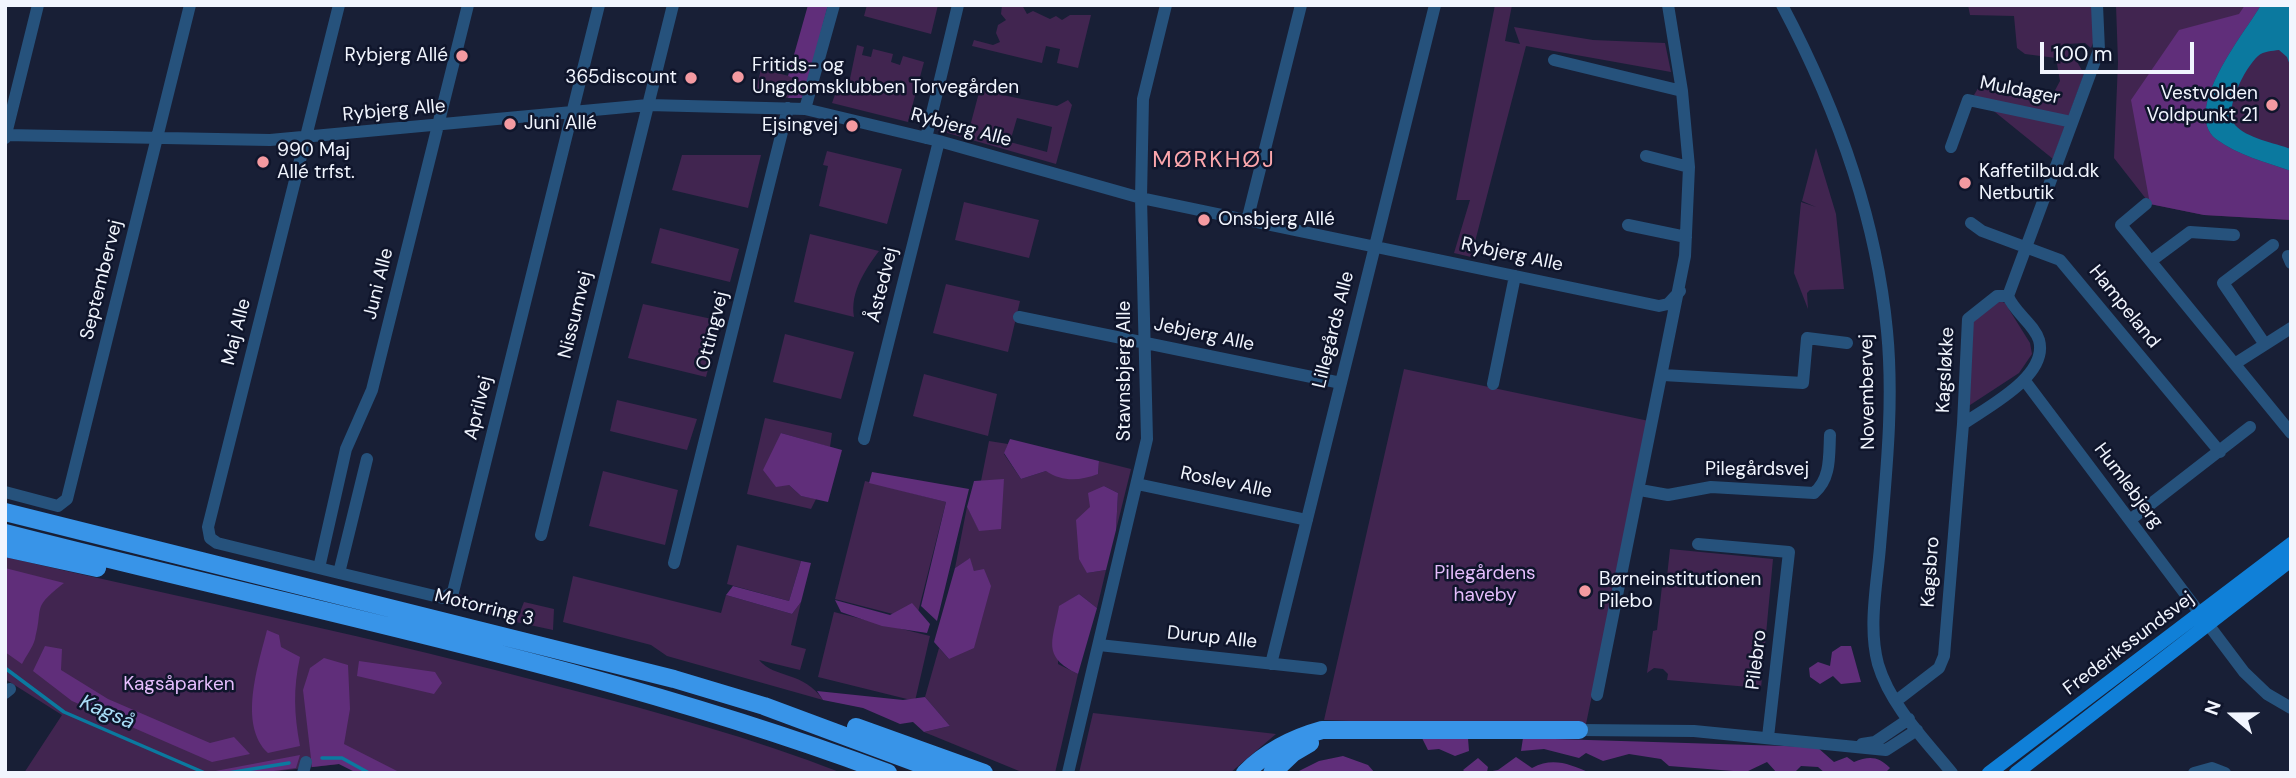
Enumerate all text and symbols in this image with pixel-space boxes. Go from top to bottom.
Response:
scale bar [2044,28,2198,72]
text: 100 m [2053,40,2113,68]
place label: Rybjerg Allé [345,45,448,67]
marker: Rybjerg Allé [454,48,470,64]
place label: Fritids- og Ungdomsklubben Torvegården [752,55,1019,99]
place label: 365discount [565,67,677,89]
marker: Fritids- og Ungdomsklubben Torvegården [730,69,746,85]
marker: 365discount [683,70,699,86]
street label: Muldager [1978,72,2062,110]
place label: Vestvolden Voldpunkt 21 [2146,83,2258,127]
street label: Rybjerg Alle [341,95,447,127]
marker: Vestvolden Voldpunkt 21 [2264,97,2280,113]
street label: Rybjerg Alle [908,104,1014,152]
place label: Juni Allé [524,113,597,135]
place label: Ejsingvej [762,115,838,137]
marker: Juni Allé [502,116,518,132]
marker: Ejsingvej [844,118,860,134]
place label: 990 Maj Allé trfst. [277,140,355,184]
district label: MØRKHØJ [1153,147,1275,175]
marker: 990 Maj Allé trfst. [255,154,271,170]
place label: Kaffetilbud.dk Netbutik [1979,161,2099,205]
marker: Kaffetilbud.dk Netbutik [1957,175,1973,191]
place label: Onsbjerg Allé [1218,209,1335,231]
marker: Onsbjerg Allé [1196,212,1212,228]
street label: Septembervej [76,218,128,342]
street label: Rybjerg Alle [1459,233,1565,277]
street label: Åstedvej [863,245,903,325]
street label: Juni Alle [359,246,399,322]
street label: Hampeland [2084,261,2164,353]
street label: Nissumvej [554,269,598,361]
street label: Lillegårds Alle [1308,269,1360,391]
street label: Ottingvej [692,289,734,373]
street label: Maj Alle [218,296,256,368]
street label: Stavnsbjerg Alle [1114,301,1136,441]
street label: Jebjerg Alle [1152,313,1256,357]
street label: Kagsløkke [1932,326,1960,414]
street label: Novembervej [1856,334,1880,450]
street label: Aprilvej [460,374,498,442]
street label: Humlebjerg [2089,439,2167,533]
street label: Pilegårdsvej [1705,459,1809,481]
street label: Roslev Alle [1178,462,1274,504]
street label: Kagsbro [1917,536,1945,608]
park label: Pilegårdens haveby [1434,563,1536,607]
place label: Børneinstitutionen Pilebo [1599,569,1761,613]
marker: Børneinstitutionen Pilebo [1577,583,1593,599]
street label: Motorring 3 [432,585,536,631]
street label: Frederikssundsvej [2059,587,2199,701]
street label: Durup Alle [1166,622,1258,654]
street label: Pilebro [1742,629,1772,691]
park label: Kagsåparken [123,674,235,696]
north arrow [2198,680,2268,750]
water label: Kagså [76,690,138,736]
text: N [2199,697,2227,718]

